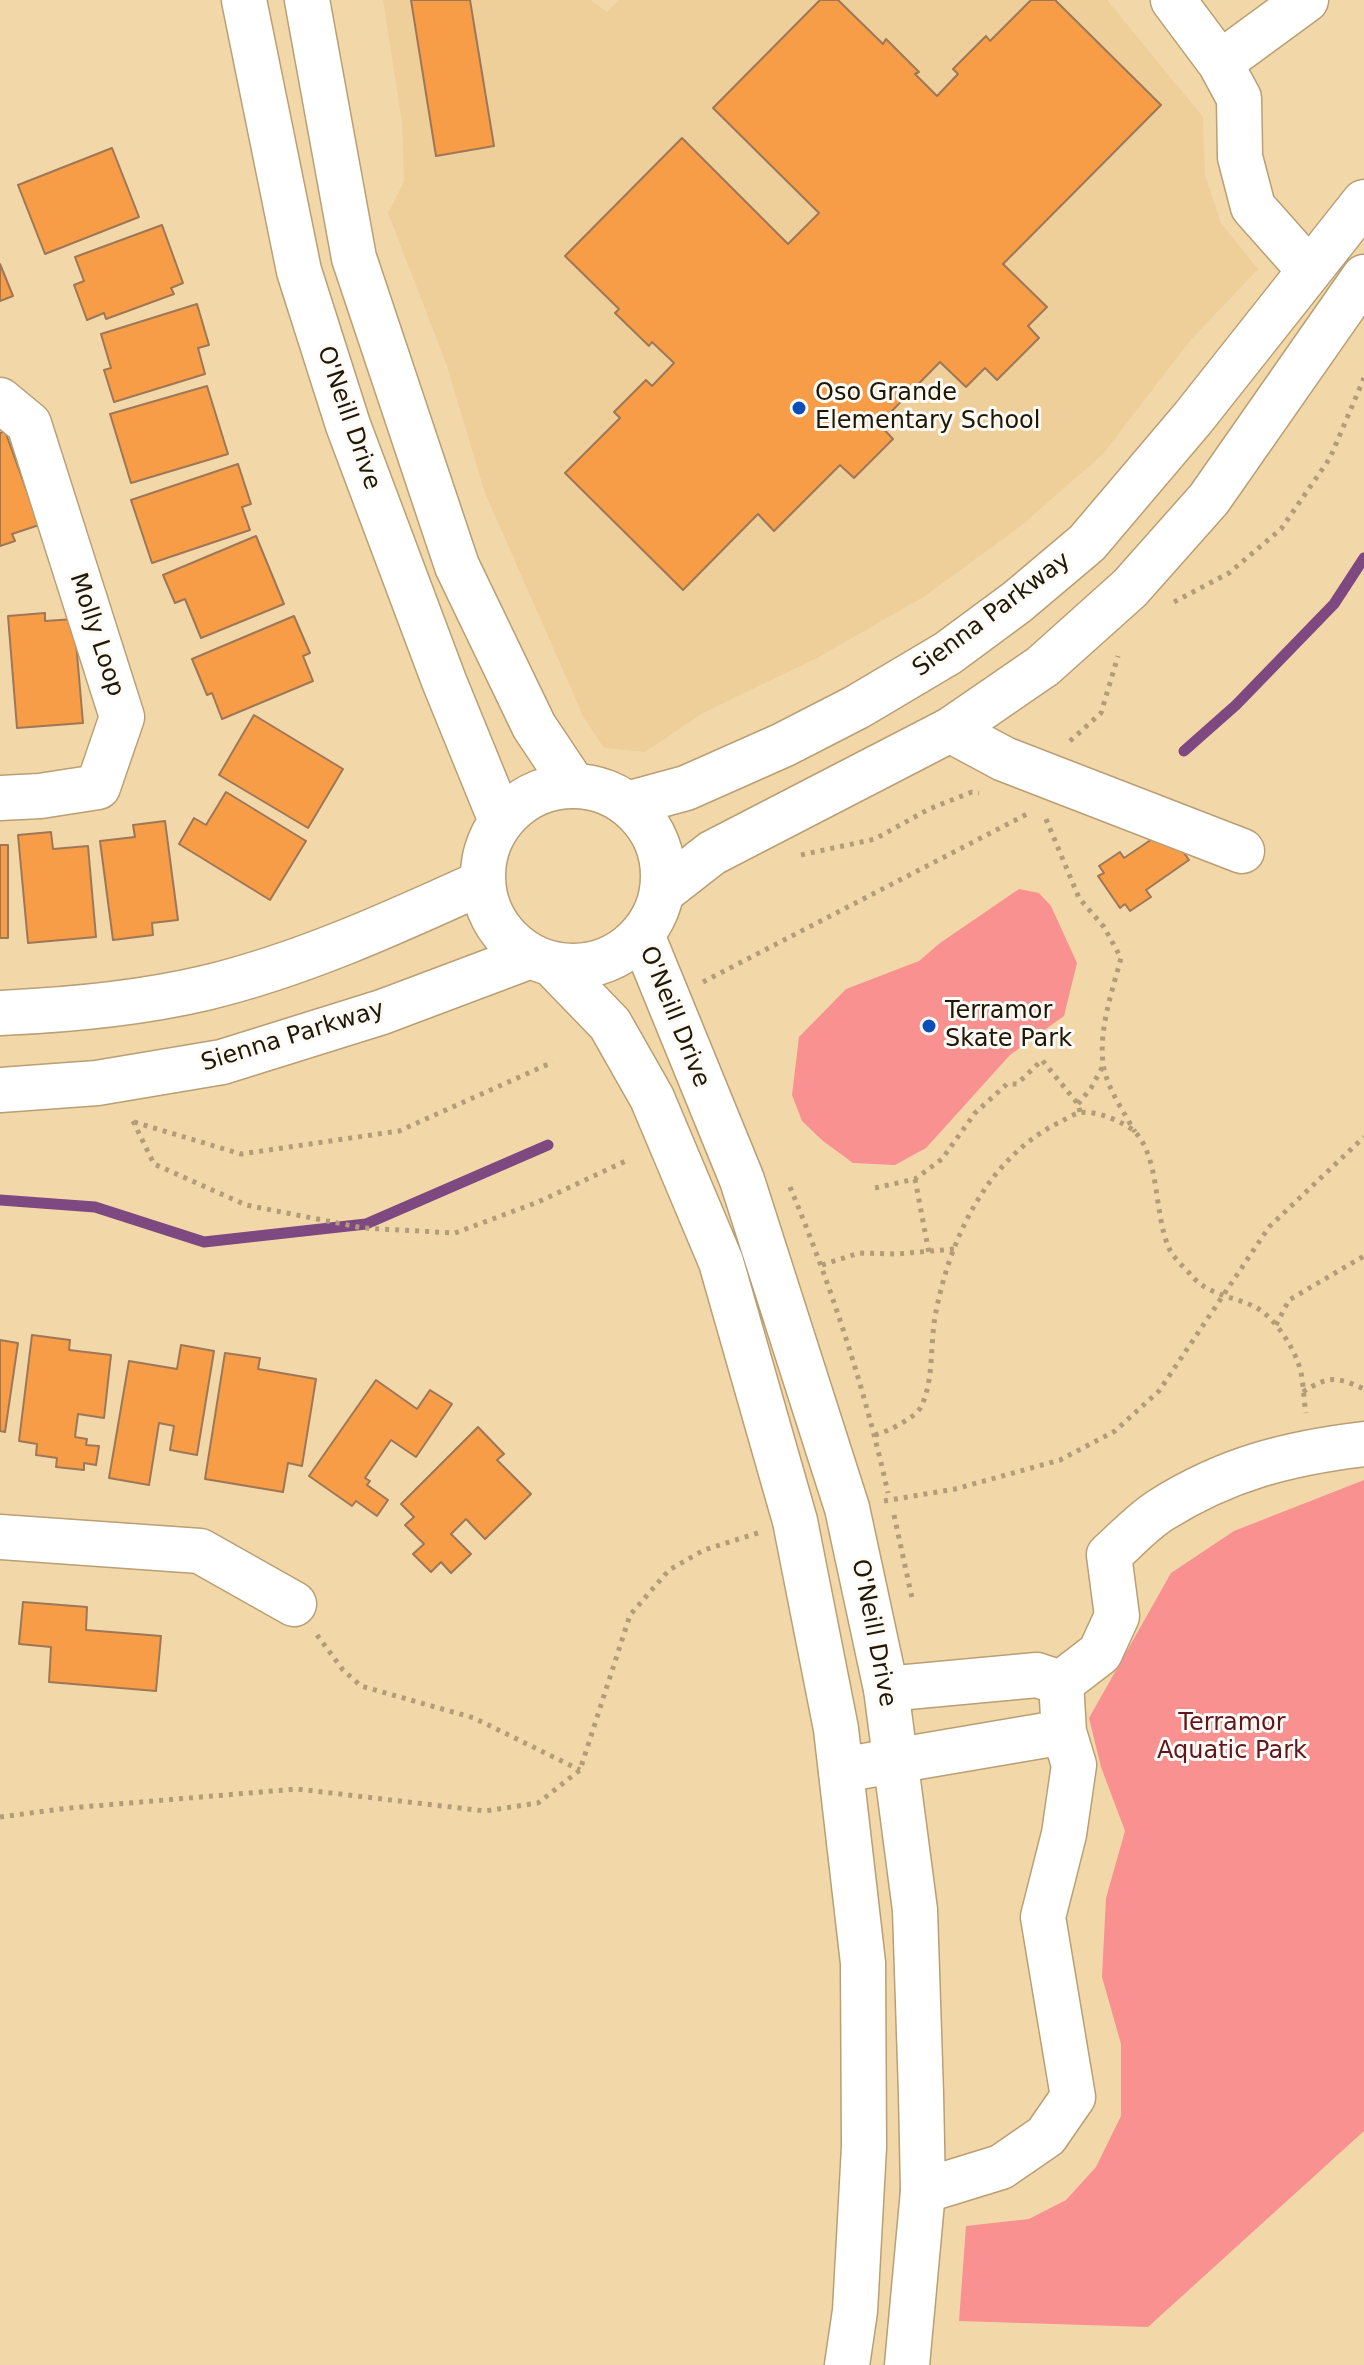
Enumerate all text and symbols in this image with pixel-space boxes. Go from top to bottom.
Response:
street label: O'Neill Drive [310,342,386,494]
place label: Oso Grande Elementary School [815,380,1040,436]
marker: Oso Grande Elementary School [790,399,808,417]
street label: Sienna Parkway [908,546,1076,684]
street label: Molly Loop [63,570,129,700]
street label: O'Neill Drive [633,942,715,1092]
street label: Sienna Parkway [198,995,388,1079]
place label: Terramor Skate Park [945,998,1072,1054]
marker: Terramor Skate Park [920,1017,938,1035]
street label: O'Neill Drive [845,1557,901,1709]
park label: Terramor Aquatic Park [1157,1710,1307,1766]

